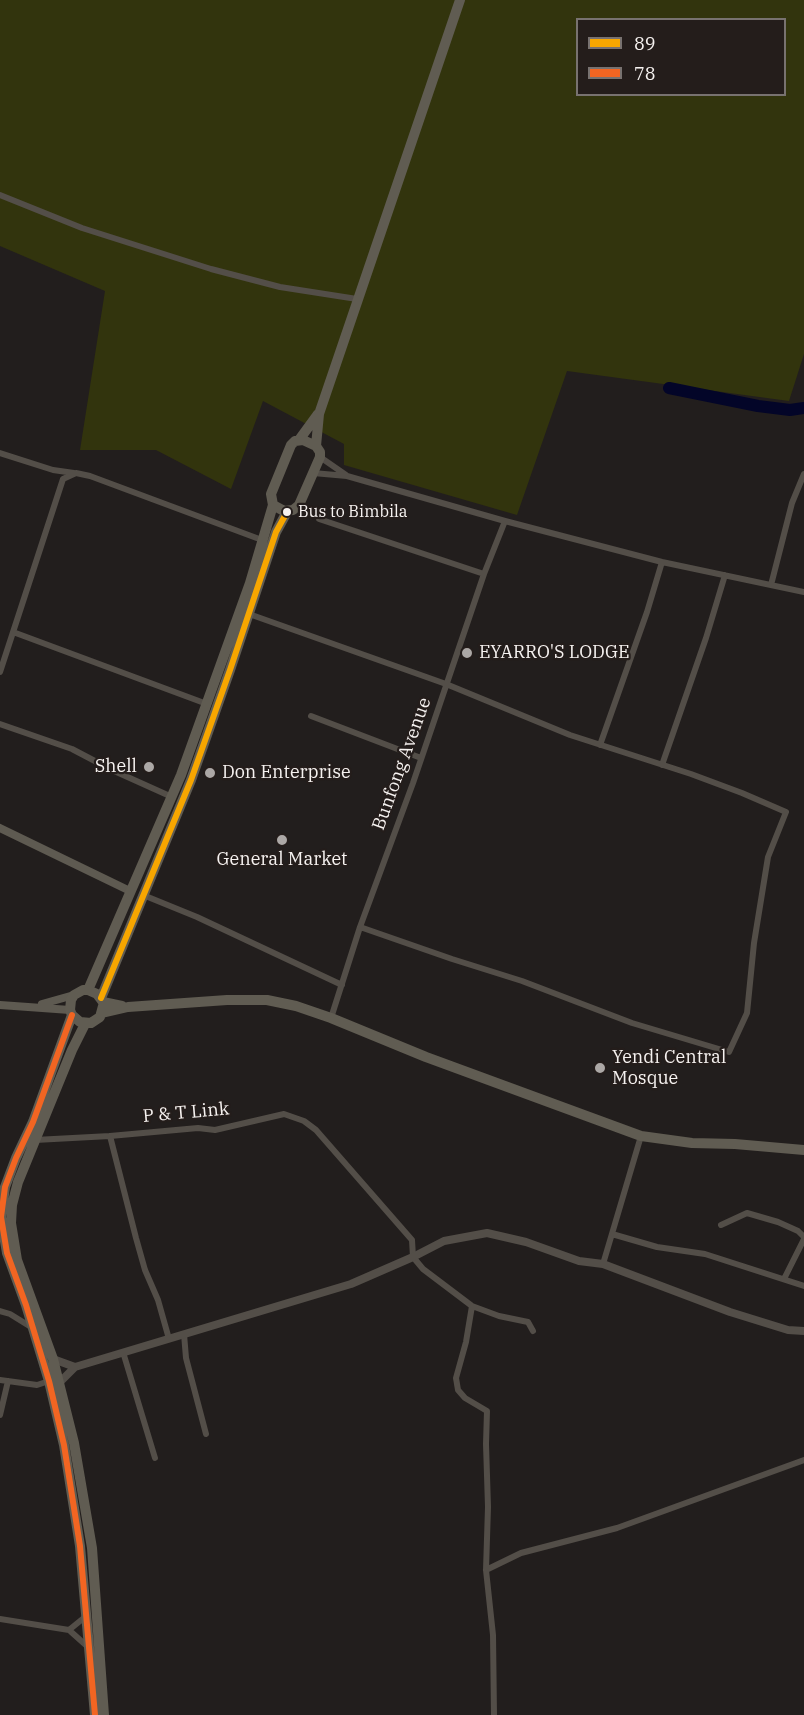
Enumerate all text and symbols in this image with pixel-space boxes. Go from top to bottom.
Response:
legend [576,18,786,96]
text: 89 [634,32,656,55]
text: 78 [634,62,656,85]
place label: Bus to Bimbila [298,502,408,522]
marker: Bus to Bimbila [281,506,293,518]
place label: EYARRO'S LODGE [479,642,629,664]
marker: EYARRO'S LODGE [460,646,474,660]
street label: Bunfong Avenue [368,695,436,833]
place label: Shell [95,756,137,778]
marker: Shell [142,760,156,774]
place label: Don Enterprise [222,762,351,784]
marker: Don Enterprise [203,766,217,780]
marker: General Market [275,833,289,847]
place label: General Market [217,849,347,871]
place label: Yendi Central Mosque [612,1047,726,1090]
marker: Yendi Central Mosque [593,1061,607,1075]
street label: P & T Link [142,1098,230,1128]

